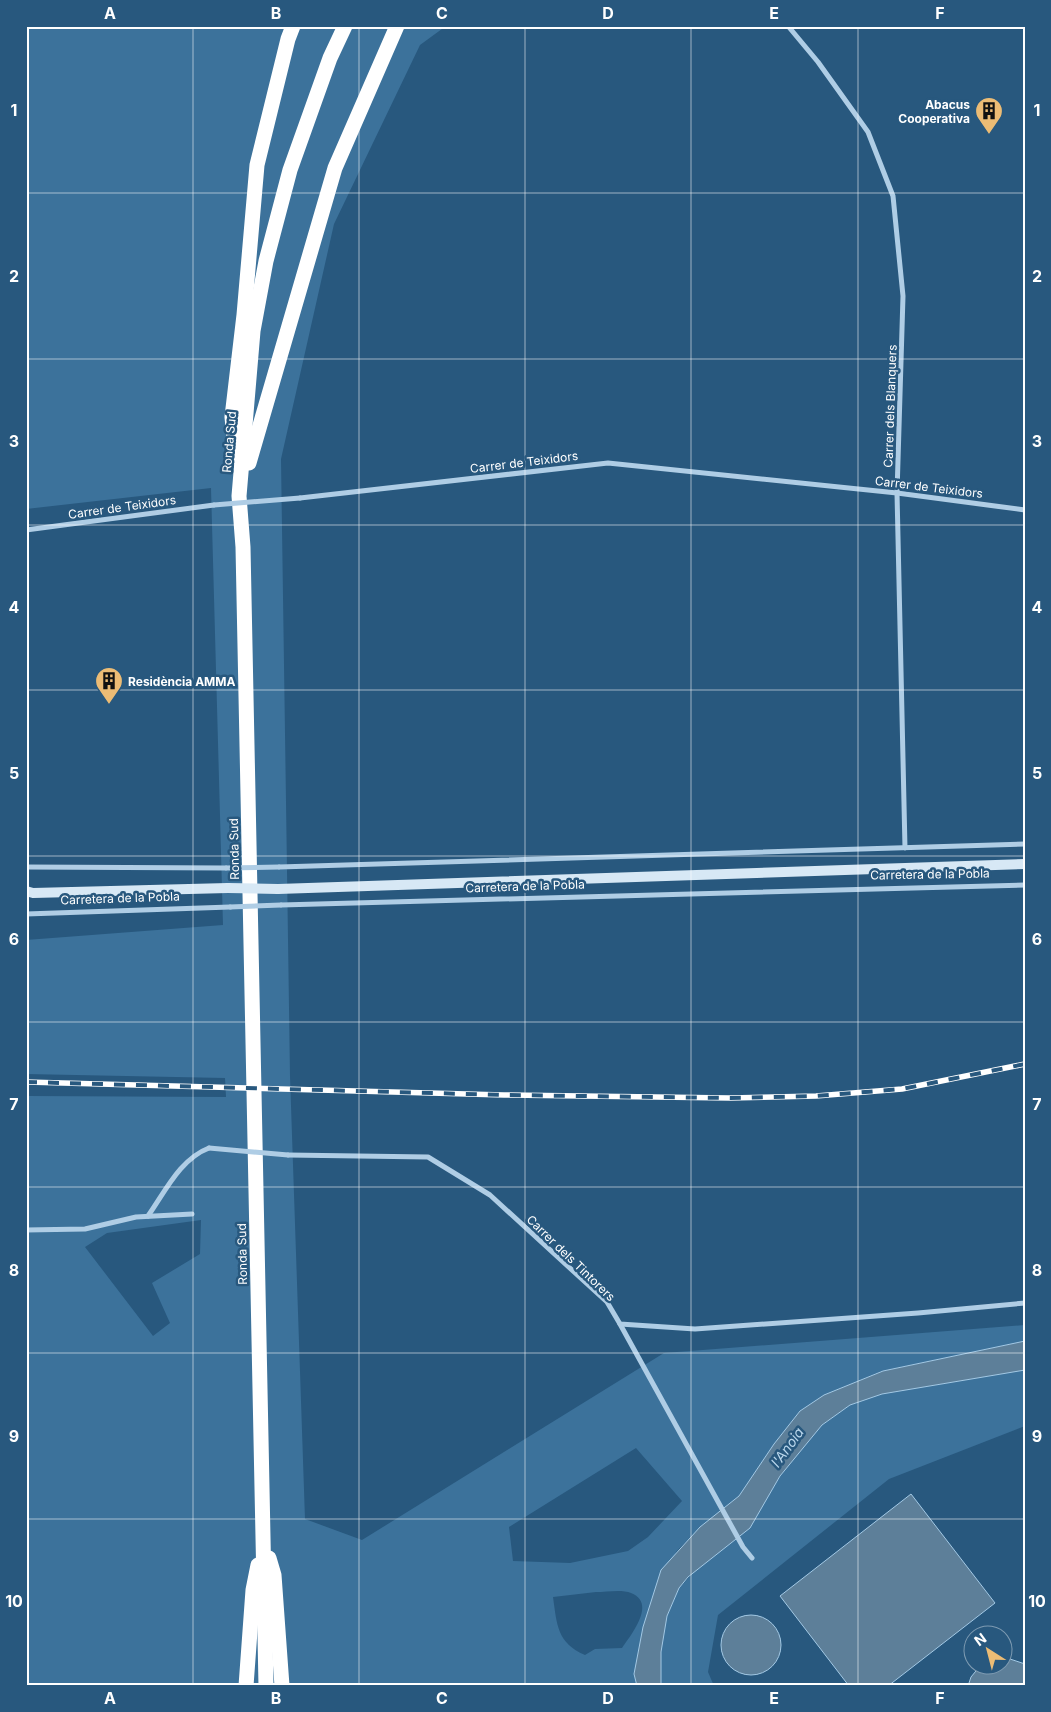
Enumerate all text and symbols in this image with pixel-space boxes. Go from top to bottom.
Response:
text: A [104,3,116,23]
text: B [271,3,281,23]
text: C [436,3,448,23]
text: D [602,3,614,23]
text: E [769,3,779,23]
text: F [935,3,945,23]
building icon: Abacus Cooperativa [974,96,1004,135]
place label: Abacus Cooperativa [898,97,970,126]
text: 1 [11,100,17,120]
text: 1 [1034,100,1040,120]
text: 2 [9,266,19,286]
text: 2 [1032,266,1042,286]
street label: Carrer dels Blanquers [880,344,900,468]
street label: Ronda Sud [219,411,239,473]
text: 3 [9,431,19,451]
text: 3 [1032,431,1042,451]
street label: Carrer de Teixidors [469,448,579,476]
street label: Carrer de Teixidors [874,473,984,501]
street label: Carrer de Teixidors [67,492,177,522]
text: 4 [9,597,20,617]
text: 4 [1032,597,1043,617]
building icon: Residència AMMA [94,666,124,705]
place label: Residència AMMA [128,674,235,689]
text: 5 [9,763,19,783]
text: 5 [1032,763,1042,783]
street label: Ronda Sud [226,818,242,880]
street label: Carretera de la Pobla [870,865,990,883]
street label: Carretera de la Pobla [465,876,585,896]
street label: Carretera de la Pobla [60,888,180,908]
text: 6 [9,929,19,949]
text: 6 [1032,929,1042,949]
text: 7 [9,1094,19,1114]
text: 7 [1032,1094,1042,1114]
street label: Carrer dels Tintorers [524,1212,618,1304]
street label: Ronda Sud [234,1223,250,1285]
text: 8 [9,1260,19,1280]
text: 8 [1032,1260,1042,1280]
water label: l'Anoia [767,1424,807,1470]
text: 9 [9,1426,19,1446]
text: 9 [1032,1426,1042,1446]
text: 10 [5,1591,23,1611]
text: 10 [1028,1591,1046,1611]
north arrow [964,1624,1014,1674]
text: N [971,1629,989,1649]
text: A [104,1688,116,1708]
text: B [271,1688,281,1708]
text: C [436,1688,448,1708]
text: D [602,1688,614,1708]
text: E [769,1688,779,1708]
text: F [935,1688,945,1708]

